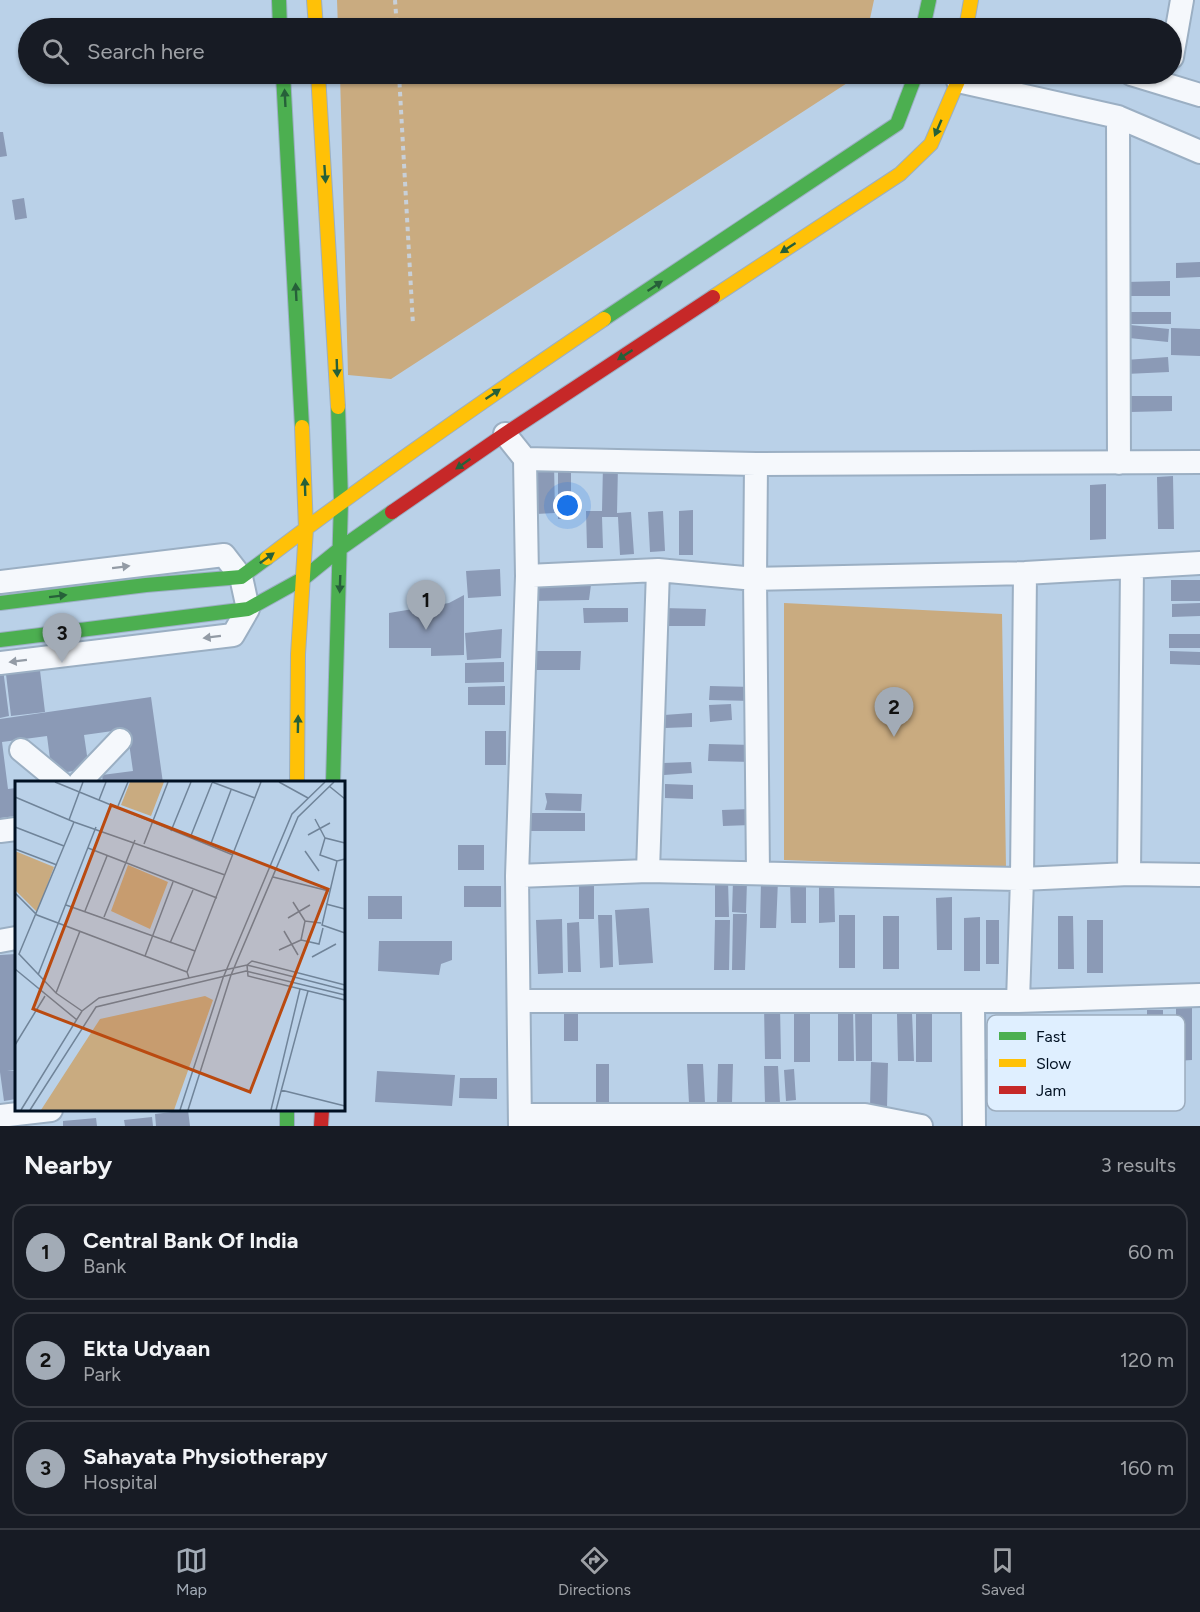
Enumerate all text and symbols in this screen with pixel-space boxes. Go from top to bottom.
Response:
search box [18,18,1182,84]
icon: search [39,35,72,68]
text: Search here [87,38,205,65]
one-way arrow [280,88,289,107]
one-way arrow [933,119,942,137]
one-way arrow [320,164,329,183]
one-way arrow [780,242,796,253]
one-way arrow [646,280,662,292]
one-way arrow [292,283,301,302]
one-way arrow [617,349,633,360]
one-way arrow [332,359,341,378]
one-way arrow [484,388,500,400]
one-way arrow [455,457,471,469]
one-way arrow [300,478,309,497]
your location [553,491,582,520]
one-way arrow [258,552,274,564]
one-way arrow [111,562,130,572]
one-way arrow [335,575,345,594]
pin: 1 [406,580,446,630]
one-way arrow [49,592,68,601]
pin: 3 [42,614,82,663]
one-way arrow [202,633,221,642]
one-way arrow [9,656,28,666]
pin: 2 [874,688,914,737]
one-way arrow [293,715,303,734]
inset map [15,781,345,1111]
legend [987,1015,1185,1111]
text: Fast [1036,1027,1066,1046]
text: Slow [1036,1054,1071,1073]
text: Jam [1036,1081,1066,1100]
text: Nearby [24,1149,112,1181]
text: 3 results [1101,1153,1176,1177]
text: Central Bank Of India [83,1227,299,1254]
text: 1 [41,1240,50,1264]
text: 60 m [1128,1240,1174,1264]
text: Bank [83,1254,126,1278]
text: Ekta Udyaan [83,1335,210,1362]
text: 2 [40,1348,51,1372]
text: 120 m [1120,1348,1174,1372]
text: Park [83,1362,121,1386]
text: Sahayata Physiotherapy [83,1443,328,1470]
text: 3 [40,1456,51,1480]
text: 160 m [1120,1456,1174,1480]
text: Hospital [83,1470,158,1494]
tab: Map [175,1544,208,1599]
tab: Directions [558,1544,631,1599]
tab: Saved [981,1544,1025,1599]

